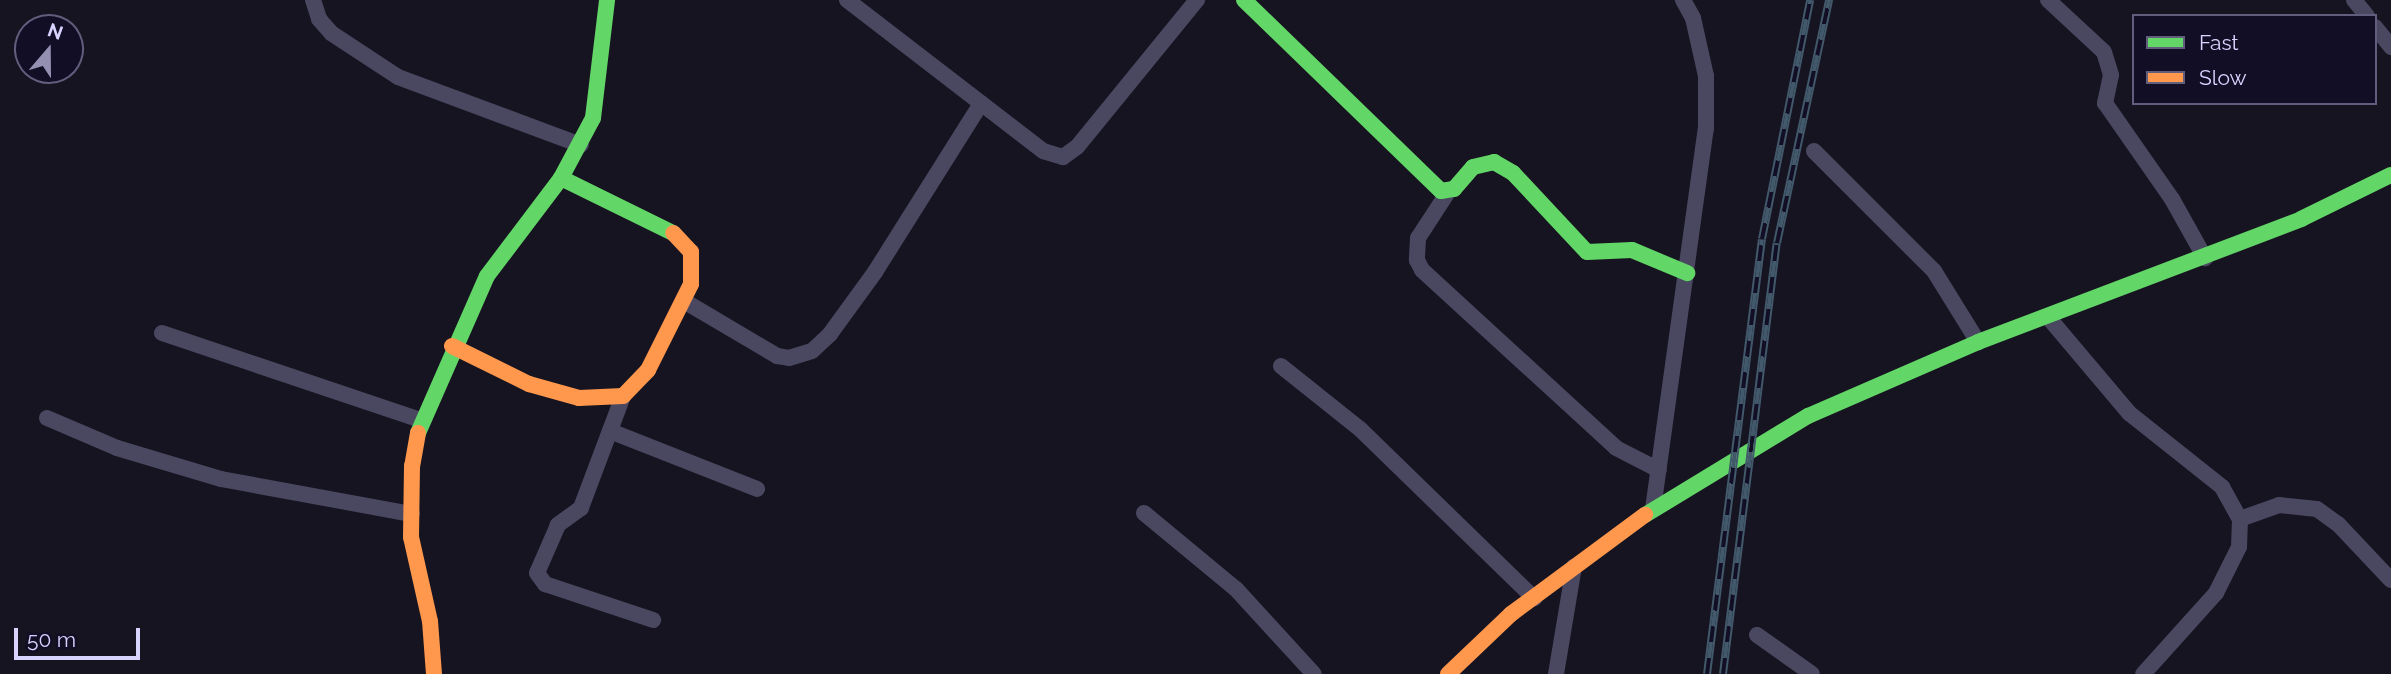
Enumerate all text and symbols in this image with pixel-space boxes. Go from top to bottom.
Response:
north arrow [14,14,84,84]
legend [2132,14,2377,105]
text: N [45,18,66,44]
text: Fast [2199,30,2239,55]
text: Slow [2199,65,2247,90]
scale bar [18,614,144,658]
text: 50 m [27,627,76,652]

